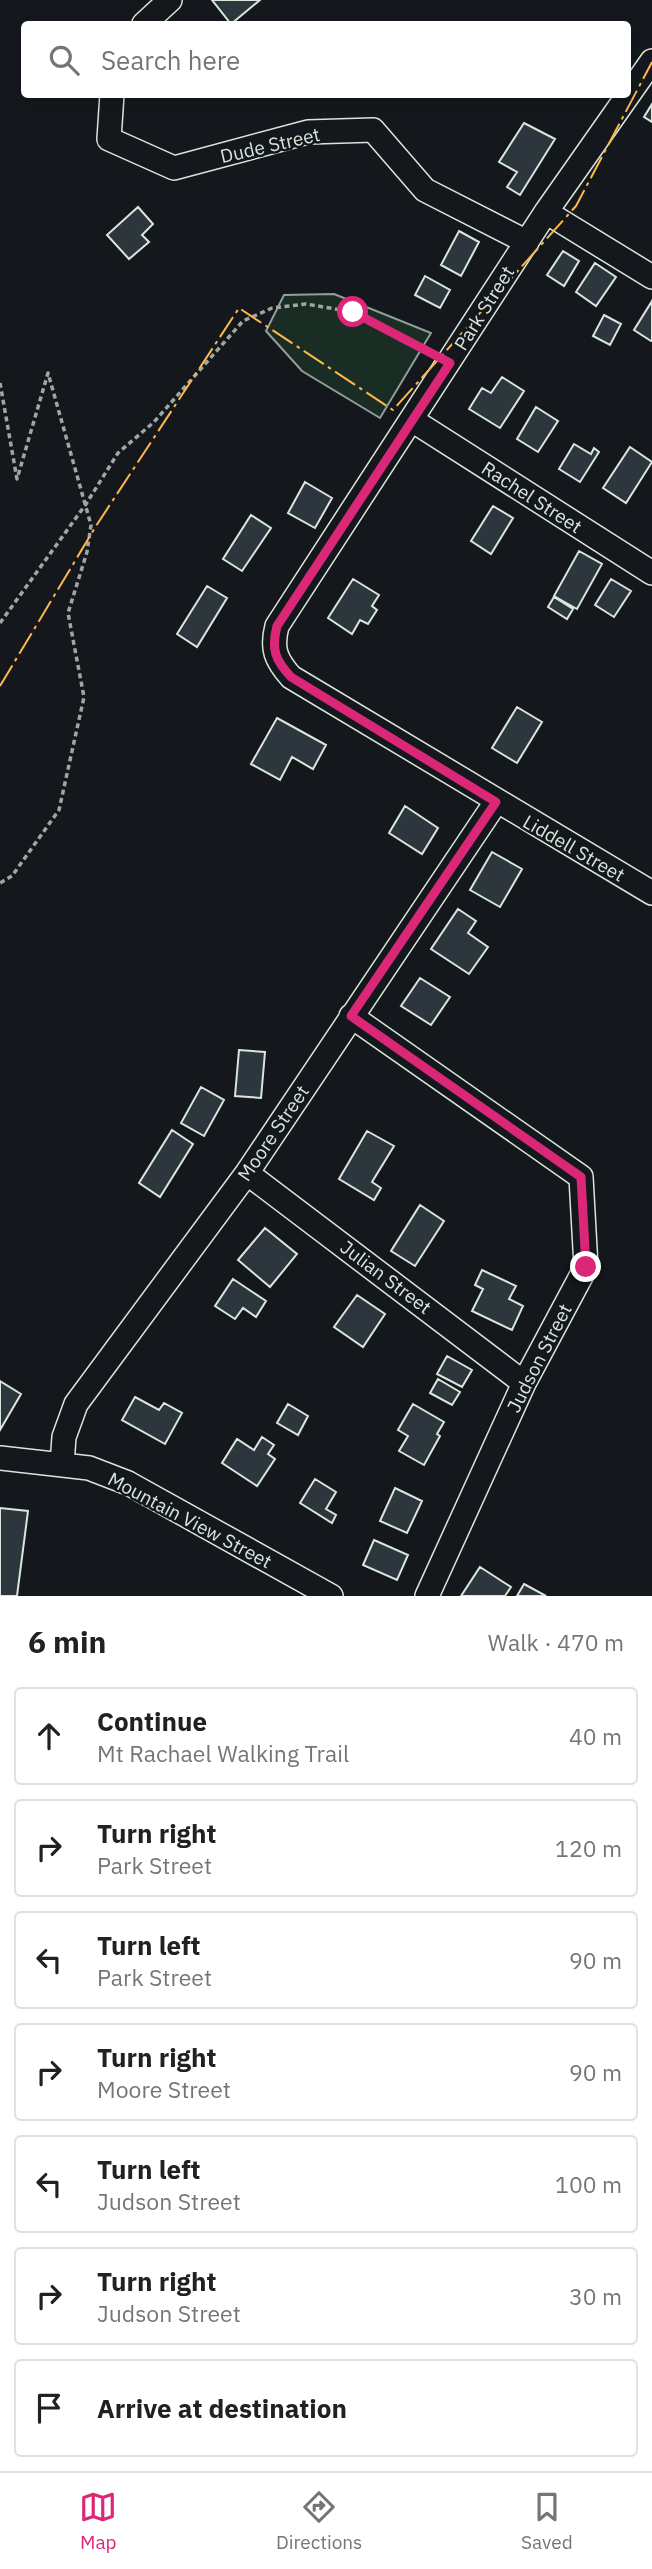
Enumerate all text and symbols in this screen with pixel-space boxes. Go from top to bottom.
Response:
search box [21,21,631,98]
icon: search [45,41,83,79]
text: Search here [101,43,240,77]
street label: Dude Street [218,122,322,168]
street label: Park Street [449,261,519,355]
route start [337,296,368,327]
street label: Rachel Street [477,456,587,538]
street label: Liddell Street [519,809,629,887]
street label: Moore Street [232,1080,314,1186]
street label: Julian Street [336,1235,436,1319]
route end [570,1251,601,1282]
street label: Judson Street [501,1300,577,1416]
street label: Mountain View Street [104,1467,276,1573]
text: 6 min [28,1622,106,1661]
text: Walk · 470 m [488,1627,624,1657]
text: Continue [97,1704,207,1738]
icon: ahead [30,1717,68,1755]
text: 40 m [569,1721,622,1751]
text: Mt Rachael Walking Trail [97,1738,349,1768]
text: Turn right [97,1816,216,1850]
icon: right [30,1829,68,1867]
text: 120 m [555,1833,622,1863]
text: Park Street [97,1850,212,1880]
text: Turn left [97,1928,200,1962]
icon: left [30,1941,68,1979]
text: 90 m [569,1945,622,1975]
text: Park Street [97,1962,212,1992]
text: Turn right [97,2040,216,2074]
icon: right [30,2053,68,2091]
text: 90 m [569,2057,622,2087]
text: Moore Street [97,2074,231,2104]
text: Turn left [97,2152,200,2186]
icon: left [30,2165,68,2203]
text: 100 m [555,2169,622,2199]
text: Judson Street [97,2186,241,2216]
text: Turn right [97,2264,216,2298]
icon: right [30,2277,68,2315]
text: 30 m [569,2281,622,2311]
text: Judson Street [97,2298,241,2328]
icon: arrive [30,2389,68,2427]
text: Arrive at destination [97,2391,347,2425]
tab: Map [79,2488,117,2554]
tab: Directions [276,2488,362,2554]
tab: Saved [521,2488,573,2554]

